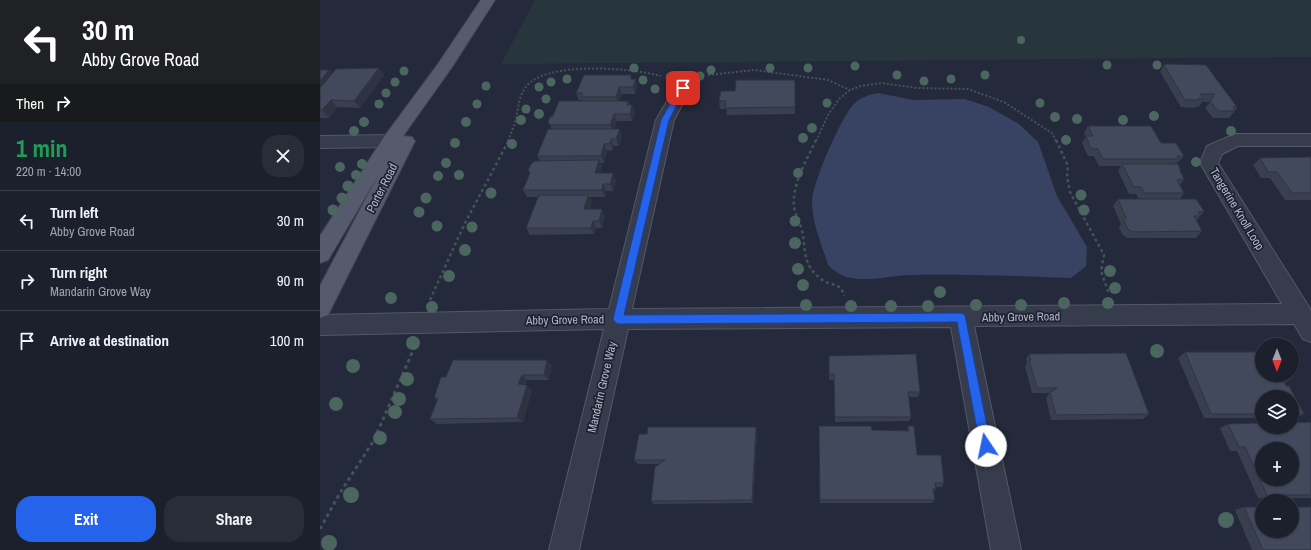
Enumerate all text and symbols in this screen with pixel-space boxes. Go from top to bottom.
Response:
text: 30 m [82,11,134,49]
icon: left [16,16,68,68]
text: Abby Grove Road [82,47,199,72]
pin [666,71,700,105]
icon: arrive [672,77,694,99]
icon: right [52,92,74,114]
text: Then [16,93,44,114]
text: 1 min [16,132,67,164]
button: close [262,135,304,177]
street label: Porter Road [363,161,401,215]
text: 220 m · 14:00 [16,163,81,180]
street label: Tangerine Knoll Loop [1206,165,1268,253]
text: Turn left [50,202,98,223]
icon: left [16,210,38,232]
text: 30 m [277,210,304,231]
text: Abby Grove Road [50,223,135,240]
text: Turn right [50,262,107,283]
icon: right [16,270,38,292]
text: 90 m [277,270,304,291]
text: Mandarin Grove Way [50,283,151,300]
street label: Abby Grove Road [981,308,1060,326]
street label: Abby Grove Road [525,311,604,329]
icon: arrive [16,330,38,352]
text: Arrive at destination [50,330,169,351]
text: 100 m [270,330,304,351]
north arrow [1255,338,1299,382]
map controls [1255,338,1299,538]
street label: Mandarin Grove Way [584,340,620,434]
button: layers [1255,390,1299,434]
position arrow [965,425,1007,467]
button: + [1255,442,1299,486]
button: − [1255,494,1299,538]
button: Exit [16,496,156,542]
button: Share [164,496,304,542]

